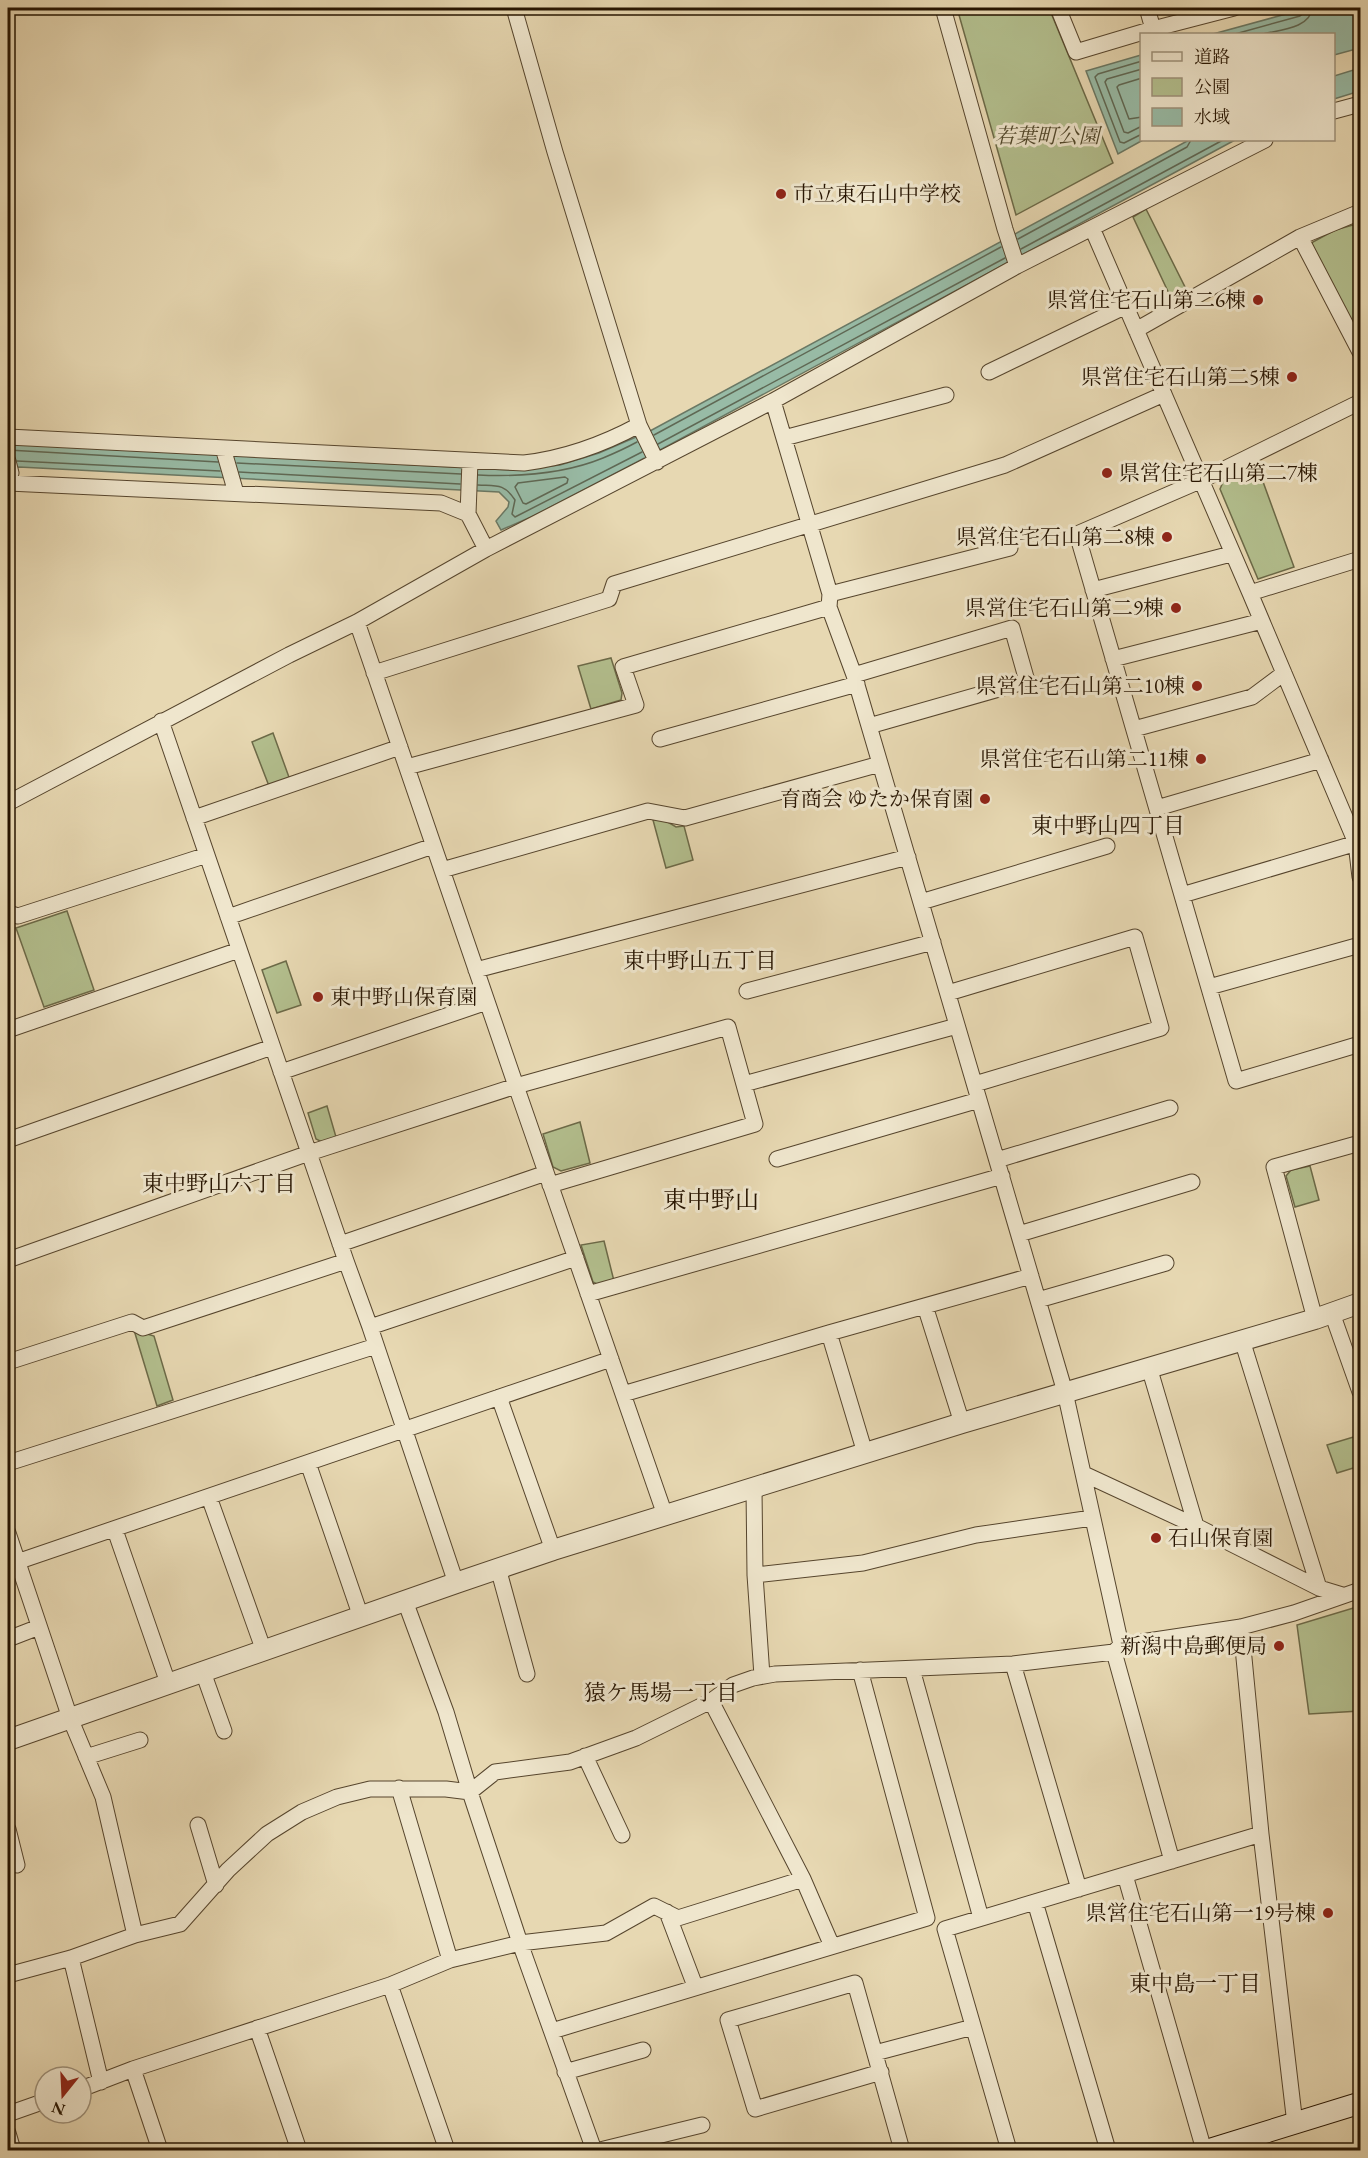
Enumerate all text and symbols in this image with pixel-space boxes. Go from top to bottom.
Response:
legend [1140,33,1335,141]
text: 道路 [1194,45,1230,68]
text: 公園 [1194,75,1230,98]
text: 水域 [1194,105,1230,128]
park label: 若葉町公園 [995,122,1102,149]
place label: 市立東石山中学校 [793,180,961,207]
marker: 市立東石山中学校 [774,187,788,201]
place label: 県営住宅石山第二6棟 [1047,286,1246,313]
marker: 県営住宅石山第二6棟 [1251,293,1265,307]
place label: 県営住宅石山第二5棟 [1081,363,1280,390]
marker: 県営住宅石山第二5棟 [1285,370,1299,384]
place label: 県営住宅石山第二7棟 [1119,459,1318,486]
marker: 県営住宅石山第二7棟 [1100,466,1114,480]
place label: 県営住宅石山第二8棟 [956,523,1155,550]
marker: 県営住宅石山第二8棟 [1160,530,1174,544]
place label: 県営住宅石山第二9棟 [965,594,1164,621]
marker: 県営住宅石山第二9棟 [1169,601,1183,615]
place label: 県営住宅石山第二10棟 [976,672,1185,699]
marker: 県営住宅石山第二10棟 [1190,679,1204,693]
place label: 県営住宅石山第二11棟 [980,745,1189,772]
marker: 県営住宅石山第二11棟 [1194,752,1208,766]
place label: 育商会 ゆたか保育園 [780,785,973,812]
marker: 育商会 ゆたか保育園 [978,792,992,806]
district label: 東中野山四丁目 [1031,811,1185,840]
district label: 東中野山五丁目 [623,946,777,975]
place label: 東中野山保育園 [330,983,477,1010]
marker: 東中野山保育園 [311,990,325,1004]
district label: 東中野山六丁目 [142,1169,296,1198]
district label: 東中野山 [663,1184,759,1215]
place label: 石山保育園 [1168,1524,1273,1551]
marker: 石山保育園 [1149,1531,1163,1545]
place label: 新潟中島郵便局 [1120,1632,1267,1659]
marker: 新潟中島郵便局 [1272,1639,1286,1653]
district label: 猿ケ馬場一丁目 [584,1678,738,1707]
place label: 県営住宅石山第一19号棟 [1086,1899,1316,1926]
marker: 県営住宅石山第一19号棟 [1321,1906,1335,1920]
district label: 東中島一丁目 [1129,1969,1261,1998]
north arrow [33,2065,93,2125]
text: N [49,2097,68,2121]

